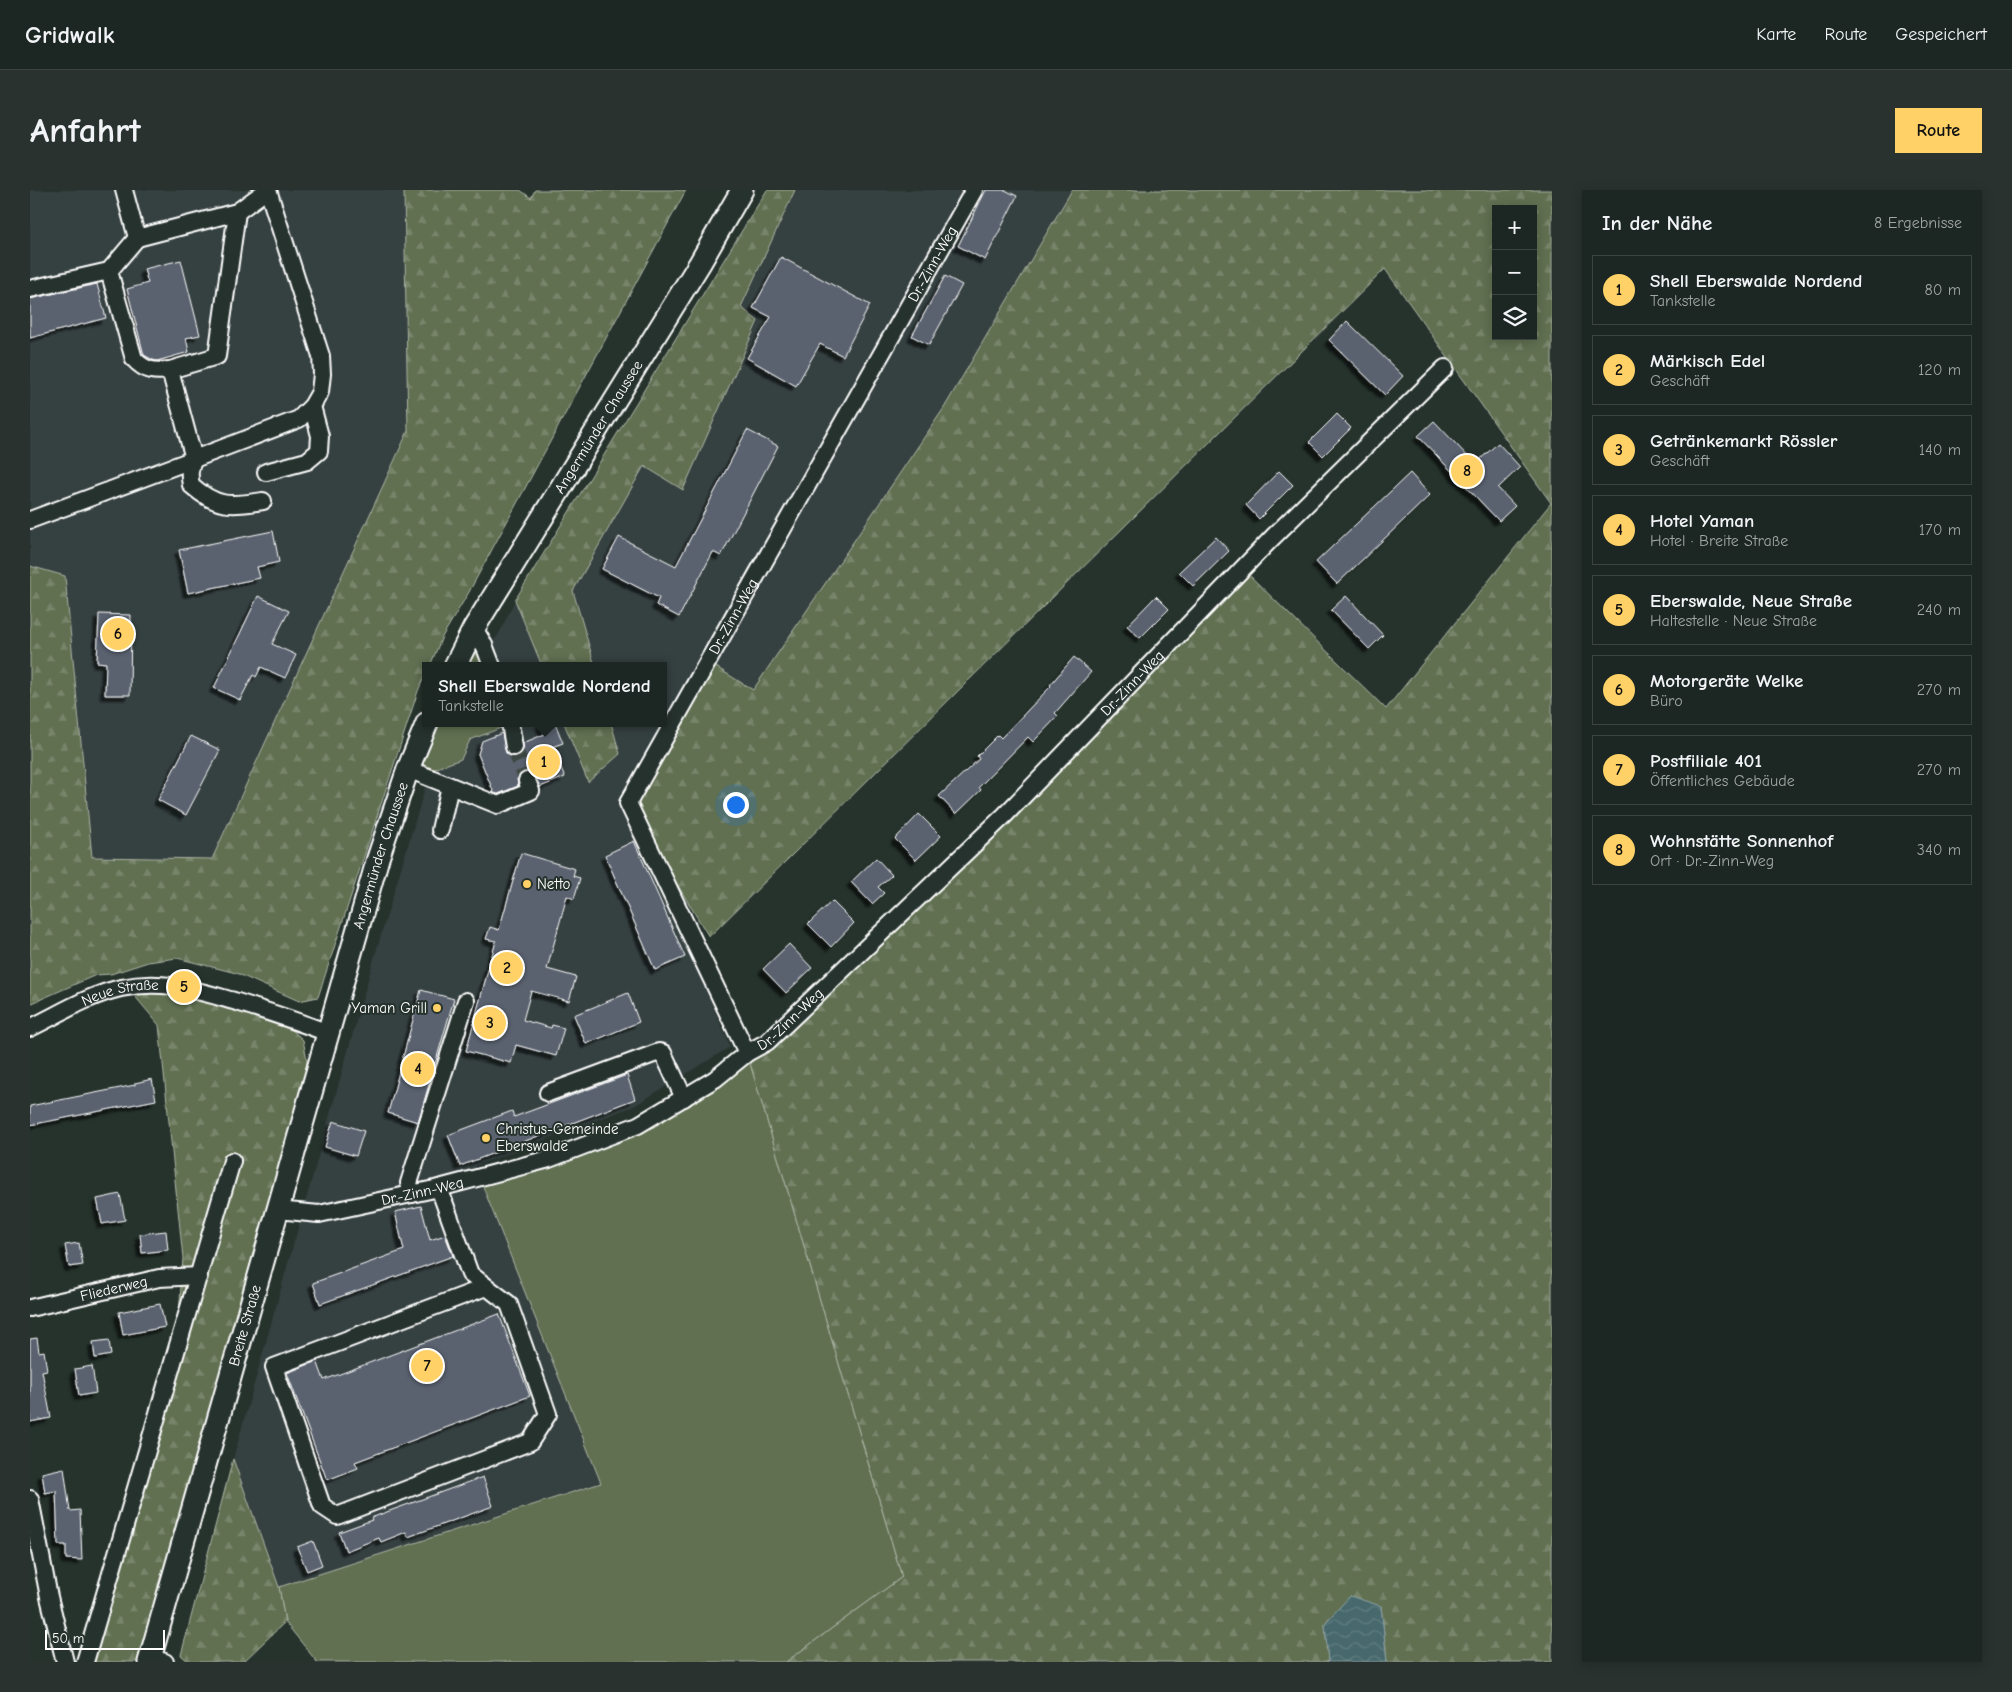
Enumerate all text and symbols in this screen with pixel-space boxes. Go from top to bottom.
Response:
text: Gridwalk [25,21,114,49]
text: Karte [1756,24,1796,45]
text: Route [1824,24,1867,45]
text: Gespeichert [1895,24,1987,45]
button: Route [1895,108,1982,153]
text: Anfahrt [30,110,141,151]
map controls [1492,205,1537,340]
button: + [1492,205,1537,250]
text: In der Nähe [1602,211,1712,235]
text: 8 Ergebnisse [1874,214,1962,232]
street label: Dr.-Zinn-Weg [904,223,961,305]
button: − [1492,250,1537,295]
text: Shell Eberswalde Nordend [1650,270,1862,292]
text: 1 [1616,281,1622,299]
text: 80 m [1924,281,1961,299]
text: Tankstelle [1650,292,1716,310]
button: layers [1492,295,1537,340]
text: Märkisch Edel [1650,350,1765,372]
street label: Angermünder Chaussee [550,357,647,497]
text: 2 [1615,361,1623,379]
text: 120 m [1918,361,1961,379]
text: Geschäft [1650,372,1710,390]
text: Getränkemarkt Rössler [1650,430,1838,452]
text: 3 [1615,441,1623,459]
text: 140 m [1919,441,1961,459]
pin: 8 [1451,452,1483,490]
text: Geschäft [1650,452,1710,470]
text: Hotel Yaman [1650,510,1754,532]
text: 4 [1615,521,1623,539]
text: 170 m [1919,521,1961,539]
text: Hotel · Breite Straße [1650,532,1788,550]
street label: Dr.-Zinn-Weg [705,576,762,658]
text: Eberswalde, Neue Straße [1650,590,1852,612]
text: 5 [1615,601,1623,619]
text: 240 m [1917,601,1961,619]
text: Haltestelle · Neue Straße [1650,612,1817,630]
pin: 6 [102,615,134,653]
street label: Dr.-Zinn-Weg [1097,647,1168,719]
popup [422,662,667,727]
text: Motorgeräte Welke [1650,670,1803,692]
text: Shell Eberswalde Nordend [438,675,651,697]
text: 6 [1615,681,1623,699]
text: 270 m [1917,681,1961,699]
text: Büro [1650,692,1683,710]
text: Tankstelle [438,697,504,715]
pin: 1 [528,743,560,781]
text: Postfiliale 401 [1650,750,1762,772]
text: 7 [1615,761,1623,779]
text: 270 m [1917,761,1961,779]
text: Öffentliches Gebäude [1650,772,1795,790]
street label: Angermünder Chaussee [349,779,412,931]
your location [723,792,749,818]
text: Wohnstätte Sonnenhof [1650,830,1833,852]
text: 8 [1615,841,1623,859]
text: 340 m [1917,841,1961,859]
text: Ort · Dr.-Zinn-Weg [1650,852,1774,870]
place label: Netto [537,875,571,893]
marker: Netto [521,878,533,890]
pin: 2 [491,949,523,987]
pin: 5 [168,968,200,1006]
street label: Neue Straße [79,976,159,1010]
street label: Dr.-Zinn-Weg [754,984,827,1055]
place label: Yaman Grill [351,999,427,1017]
marker: Yaman Grill [431,1002,443,1014]
pin: 3 [474,1004,506,1042]
pin: 4 [402,1050,434,1088]
place label: Christus-Gemeinde Eberswalde [496,1120,619,1155]
marker: Christus-Gemeinde Eberswalde [480,1132,492,1144]
street label: Dr.-Zinn-Weg [379,1173,466,1209]
street label: Fliederweg [78,1272,149,1305]
street label: Breite Straße [225,1282,265,1368]
pin: 7 [411,1347,443,1385]
scale bar [45,1627,165,1650]
text: 50 m [52,1630,84,1647]

